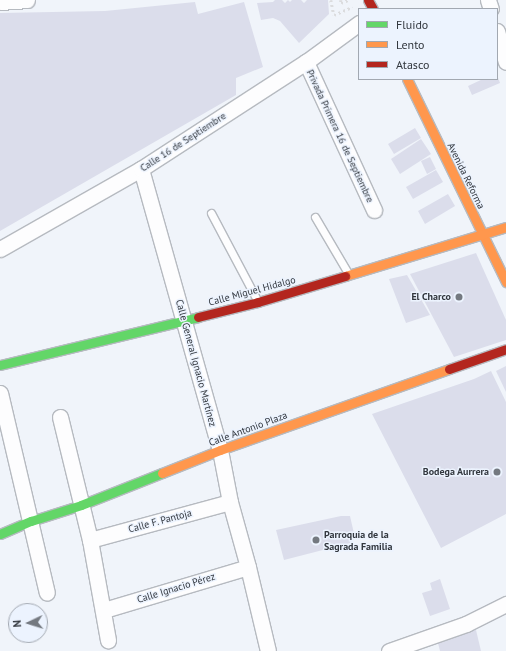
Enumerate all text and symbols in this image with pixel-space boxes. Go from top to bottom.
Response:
legend [358,8,498,80]
text: Fluido [396,17,428,32]
text: Lento [396,37,425,52]
text: Atasco [396,57,429,72]
street label: Privada Primera 16 de Septiembre [304,68,376,204]
street label: Calle 16 de Septiembre [138,110,228,174]
street label: Avenida Reforma [445,141,487,211]
street label: Calle Miguel Hidalgo [207,274,297,308]
place label: El Charco [411,291,451,303]
marker: El Charco [454,292,464,302]
street label: Calle General Ignacio Martínez [173,298,219,428]
street label: Calle Antonio Plaza [207,409,289,449]
place label: Bodega Aurrera [422,466,489,478]
marker: Bodega Aurrera [492,467,502,477]
street label: Calle F. Pantoja [127,507,193,535]
place label: Parroquia de la Sagrada Familia [324,528,392,552]
marker: Parroquia de la Sagrada Familia [311,535,321,545]
street label: Calle Ignacio Pérez [135,570,217,606]
north arrow [8,603,48,643]
text: N [10,620,24,628]

